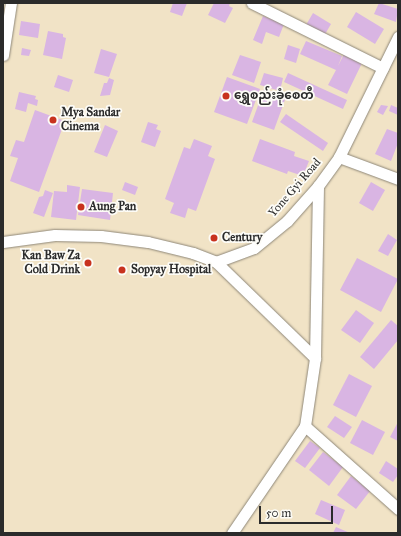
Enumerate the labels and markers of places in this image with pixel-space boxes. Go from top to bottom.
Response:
place label: ရွှေစည်းခုံစေတီ [234,89,314,103]
marker: ရွှေစည်းခုံစေတီ [221,91,231,101]
place label: Mya Sandar Cinema [61,106,120,134]
marker: Mya Sandar Cinema [48,115,58,125]
place label: Aung Pan [89,200,136,214]
marker: Aung Pan [76,202,86,212]
place label: Century [222,231,262,245]
marker: Century [209,233,219,243]
place label: Kan Baw Za Cold Drink [21,249,80,277]
marker: Kan Baw Za Cold Drink [83,258,93,268]
place label: Sopyay Hospital [131,263,211,277]
marker: Sopyay Hospital [116,264,128,276]

